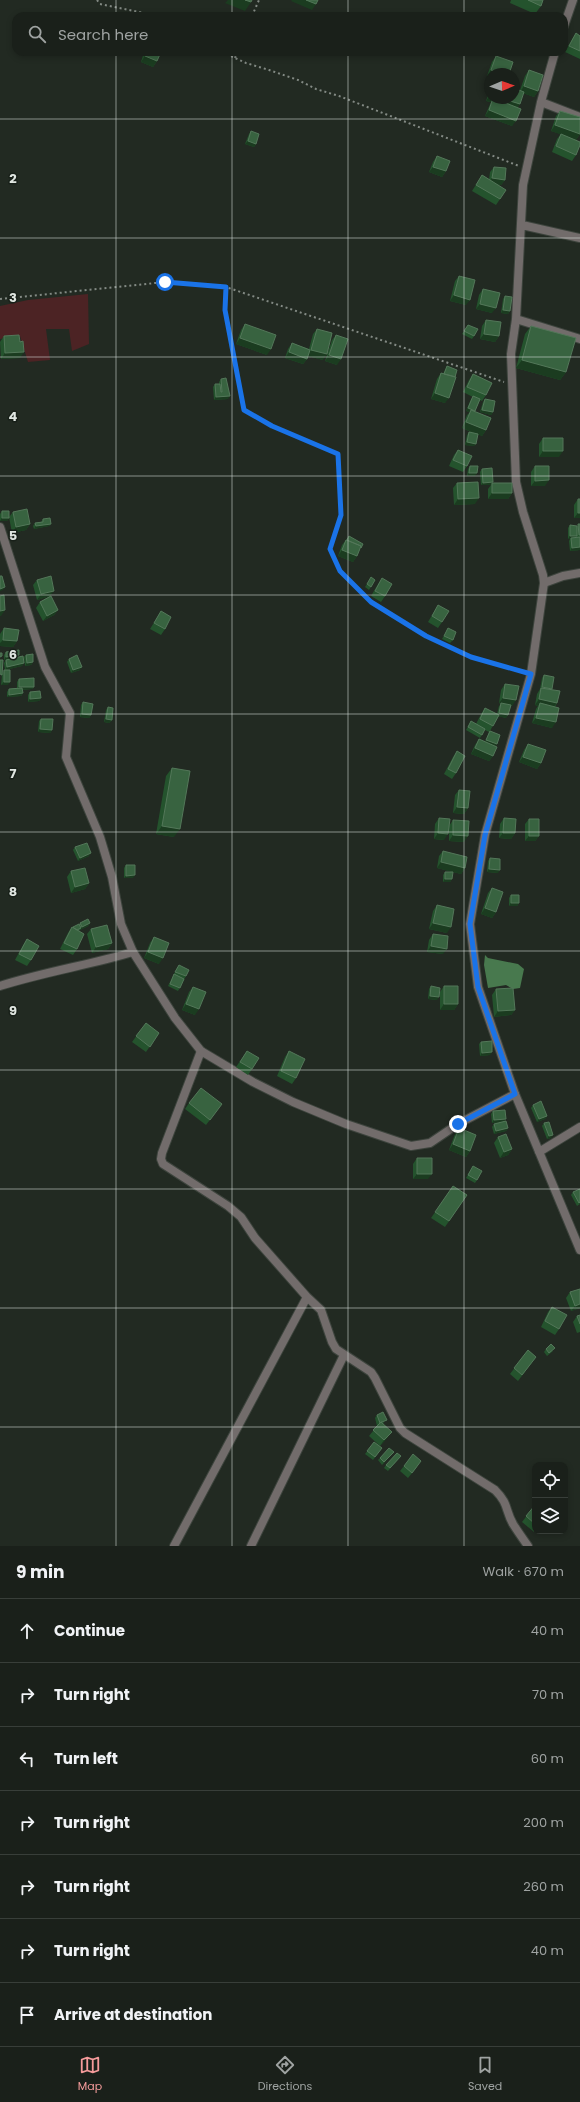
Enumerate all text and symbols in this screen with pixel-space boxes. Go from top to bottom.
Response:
search box [12,12,568,56]
icon: search [26,23,48,45]
text: Search here [58,24,148,45]
north arrow [484,68,520,104]
text: 2 [9,169,17,188]
route start [156,273,174,291]
text: 3 [9,288,17,307]
text: 4 [9,407,18,426]
text: 5 [9,526,17,545]
text: 6 [9,645,17,664]
text: 7 [10,764,17,783]
text: 8 [9,882,17,901]
text: 9 [9,1001,17,1020]
route end [449,1115,467,1133]
map controls [532,1462,568,1534]
button: locate [532,1462,568,1498]
button: layers [532,1498,568,1534]
text: 9 min [16,1560,65,1584]
text: Walk · 670 m [483,1562,564,1581]
icon: ahead [16,1620,38,1642]
text: Continue [54,1620,125,1641]
text: 40 m [531,1621,564,1640]
icon: right [16,1684,38,1706]
text: Turn right [54,1684,130,1705]
text: 70 m [532,1685,564,1704]
icon: left [16,1748,38,1770]
text: Turn left [54,1748,118,1769]
text: 60 m [531,1749,564,1768]
icon: right [16,1812,38,1834]
text: Turn right [54,1812,130,1833]
text: 200 m [523,1813,564,1832]
icon: right [16,1876,38,1898]
text: Turn right [54,1876,130,1897]
text: 260 m [523,1877,564,1896]
icon: right [16,1940,38,1962]
text: Turn right [54,1940,130,1961]
text: 40 m [531,1941,564,1960]
icon: arrive [16,2004,38,2026]
text: Arrive at destination [54,2004,212,2025]
tab: Map [78,2054,102,2095]
tab: Directions [258,2054,312,2095]
tab: Saved [468,2054,502,2095]

